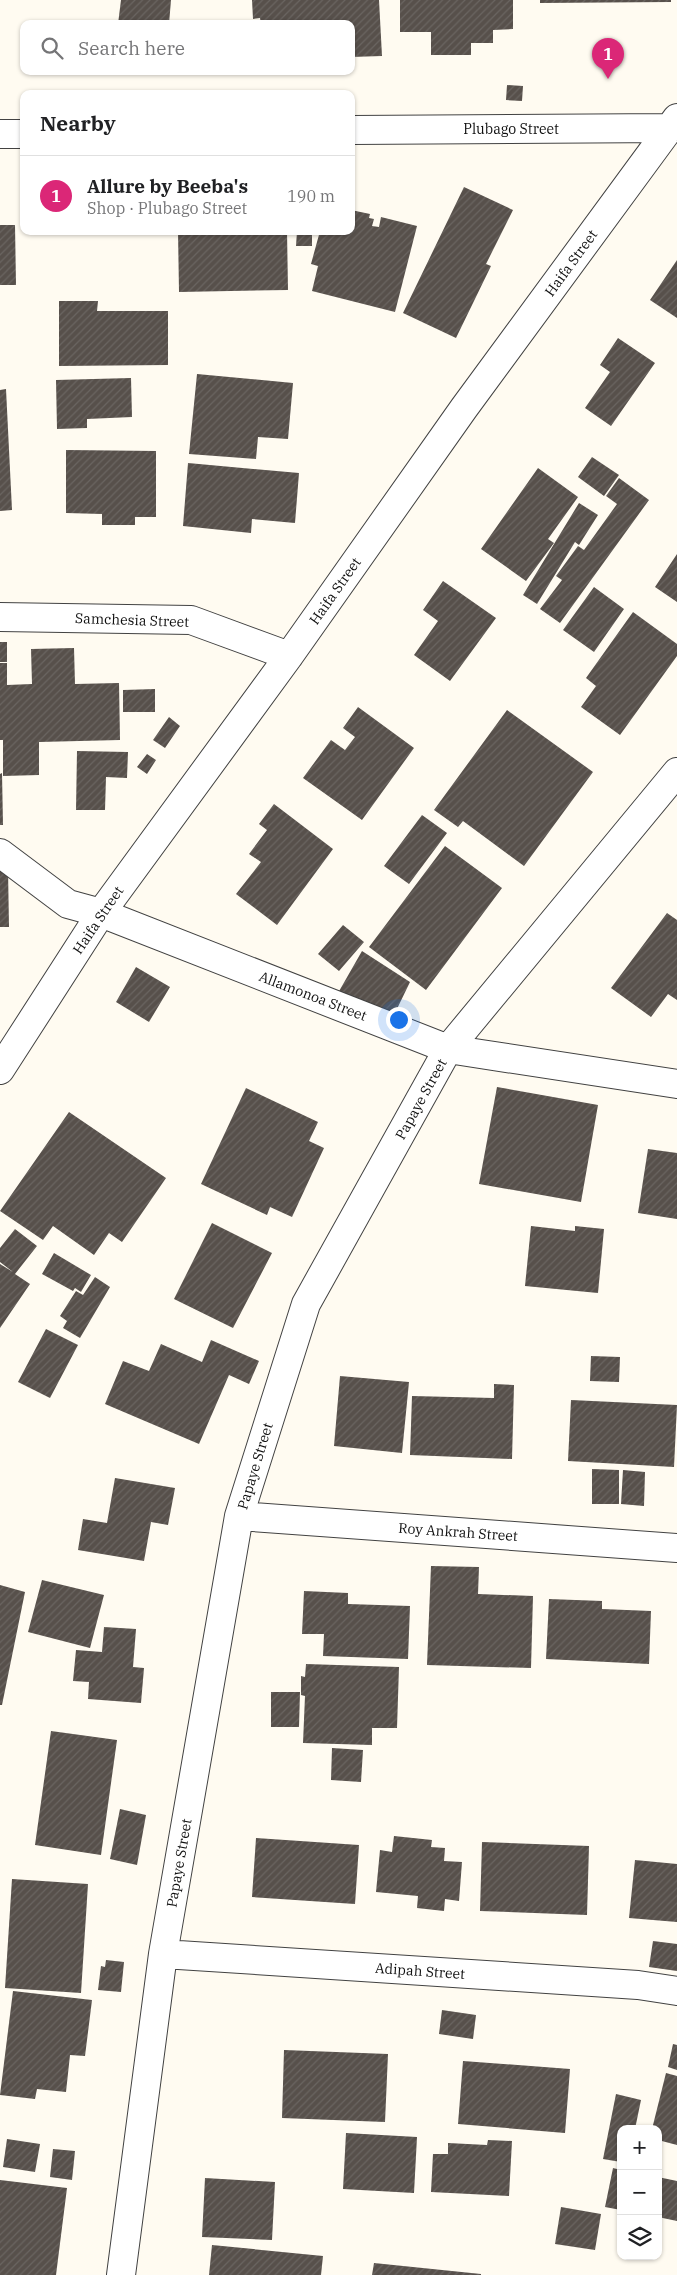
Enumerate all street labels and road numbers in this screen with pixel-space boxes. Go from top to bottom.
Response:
street label: Plubago Street [463,120,559,138]
street label: Haifa Street [541,226,601,300]
street label: Haifa Street [305,554,365,628]
street label: Samchesia Street [75,609,189,631]
street label: Haifa Street [69,883,127,957]
street label: Allamonoa Street [257,967,369,1025]
street label: Papaye Street [391,1055,451,1143]
street label: Papaye Street [233,1420,277,1512]
street label: Roy Ankrah Street [398,1519,518,1545]
street label: Papaye Street [162,1817,196,1909]
street label: Adipah Street [374,1959,466,1983]

